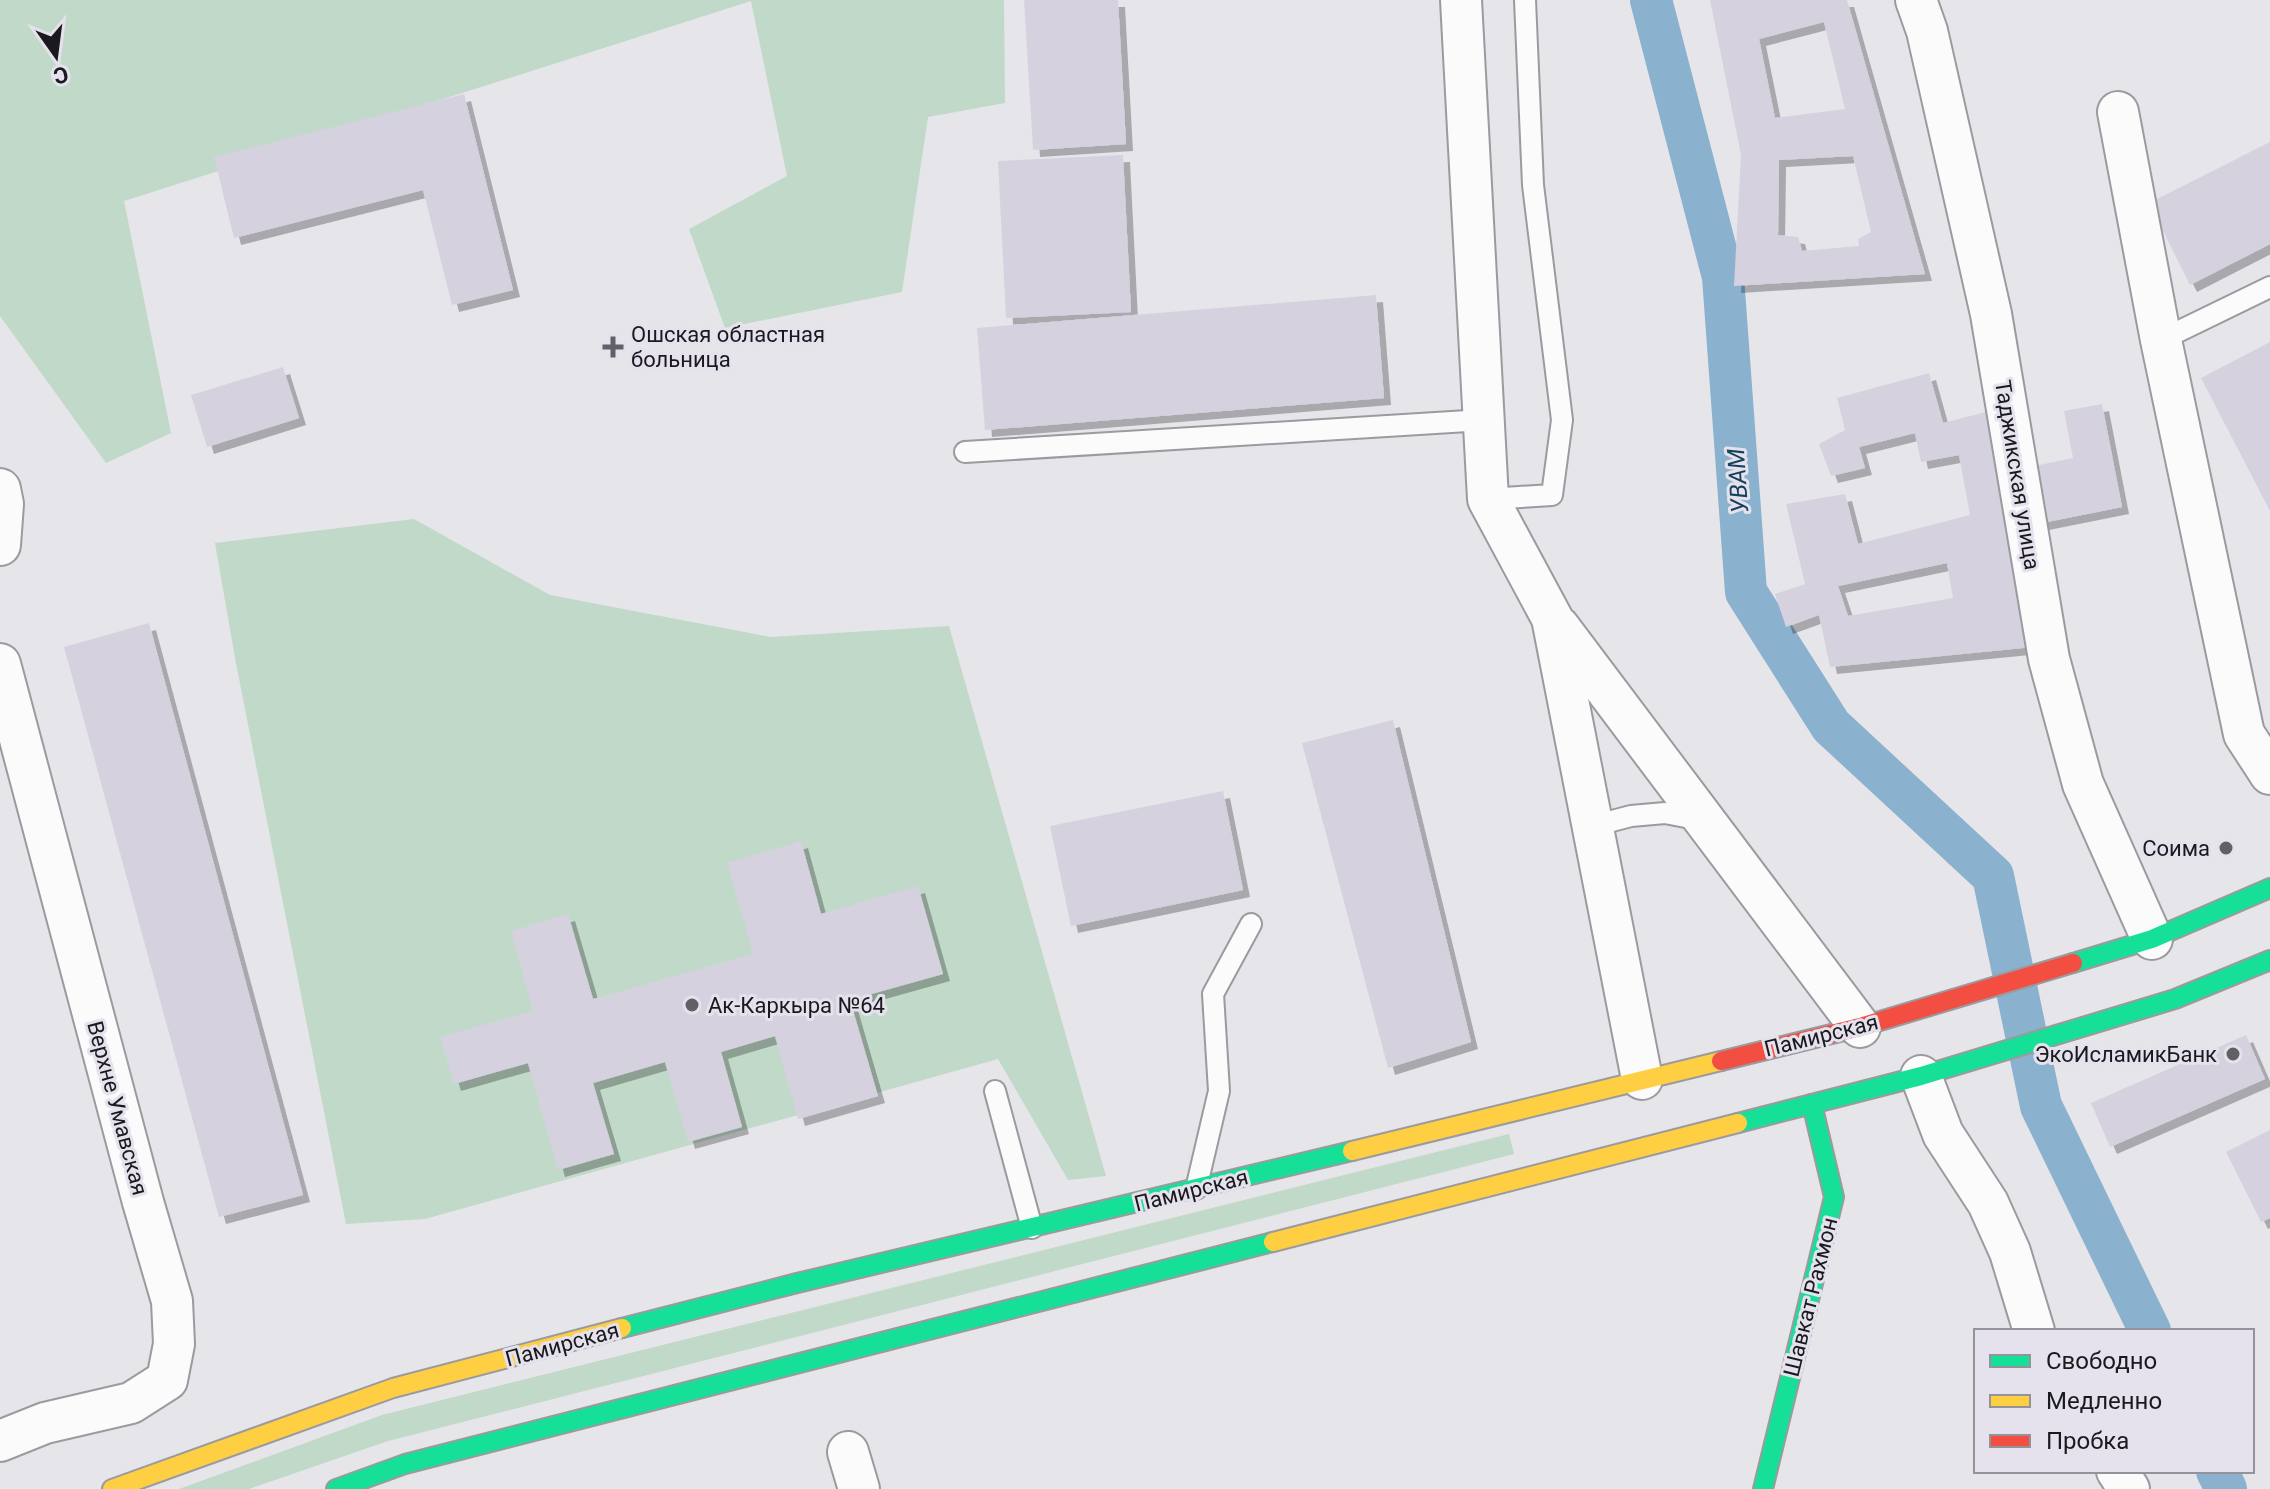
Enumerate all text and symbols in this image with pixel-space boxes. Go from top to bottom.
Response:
north arrow [16,16,96,96]
text: С [51,61,71,89]
place label: Ошская областная больница [631,322,825,372]
marker: Ошская областная больница [602,336,624,358]
street label: Таджикская улица [1990,378,2045,572]
water label: УВАМ [1722,447,1754,514]
place label: Соима [2142,836,2210,861]
marker: Соима [2217,839,2235,857]
place label: Ак-Каркыра №64 [708,993,885,1018]
marker: Ак-Каркыра №64 [683,996,701,1014]
street label: Памирская [1762,1009,1881,1062]
street label: Верхне Умавская [82,1018,153,1198]
place label: ЭкоИсламикБанк [2035,1042,2217,1067]
marker: ЭкоИсламикБанк [2224,1045,2242,1063]
street label: Памирская [1132,1164,1251,1217]
street label: Шавкат Рахмон [1779,1215,1842,1379]
street label: Памирская [503,1317,622,1372]
legend [1974,1329,2254,1473]
text: Свободно [2046,1347,2157,1375]
text: Медленно [2046,1387,2162,1415]
text: Пробка [2046,1427,2129,1455]

